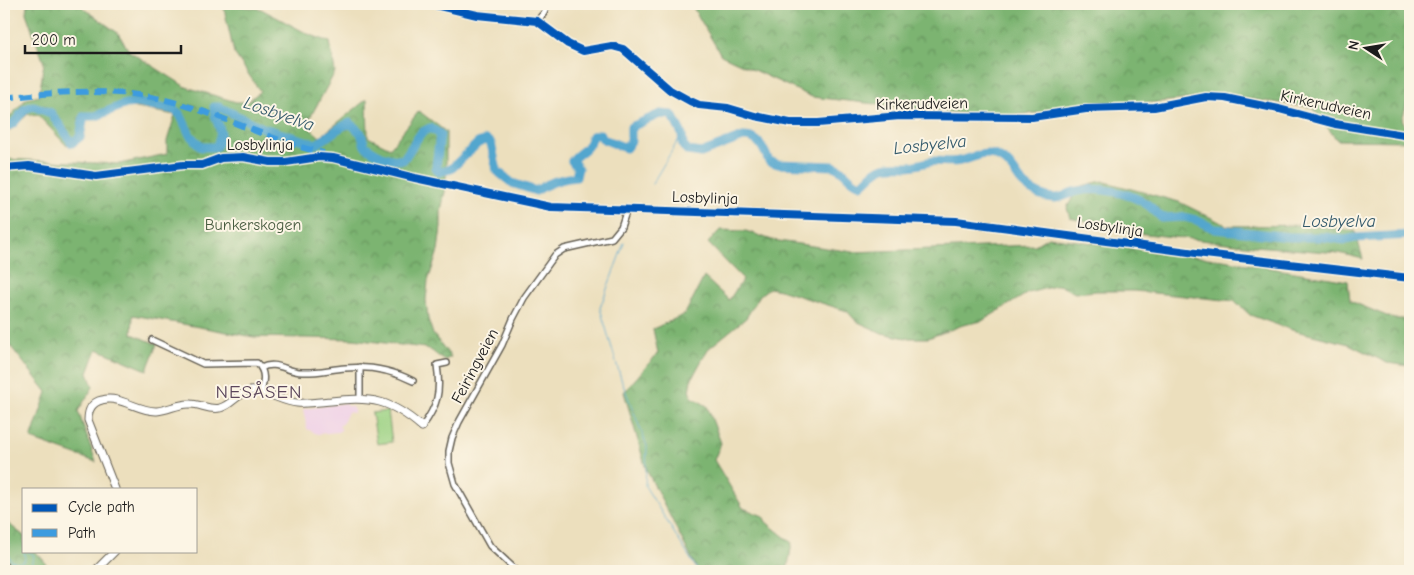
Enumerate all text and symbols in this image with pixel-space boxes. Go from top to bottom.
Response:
scale bar [25,22,181,54]
north arrow [1342,22,1392,72]
text: 200 m [32,31,76,49]
text: N [1345,39,1363,52]
street label: Kirkerudveien [1279,87,1373,123]
water label: Losbyelva [241,92,317,136]
street label: Kirkerudveien [876,94,968,114]
water label: Losbyelva [892,131,968,159]
street label: Losbylinja [227,136,293,154]
street label: Losbylinja [672,188,738,208]
water label: Losbyelva [1302,211,1376,232]
street label: Losbylinja [1076,213,1144,241]
park label: Bunkerskogen [205,216,301,234]
street label: Feiringveien [448,325,502,407]
district label: NESÅSEN [216,381,302,403]
legend [22,488,198,552]
text: Cycle path [68,498,135,516]
text: Path [68,524,96,542]

